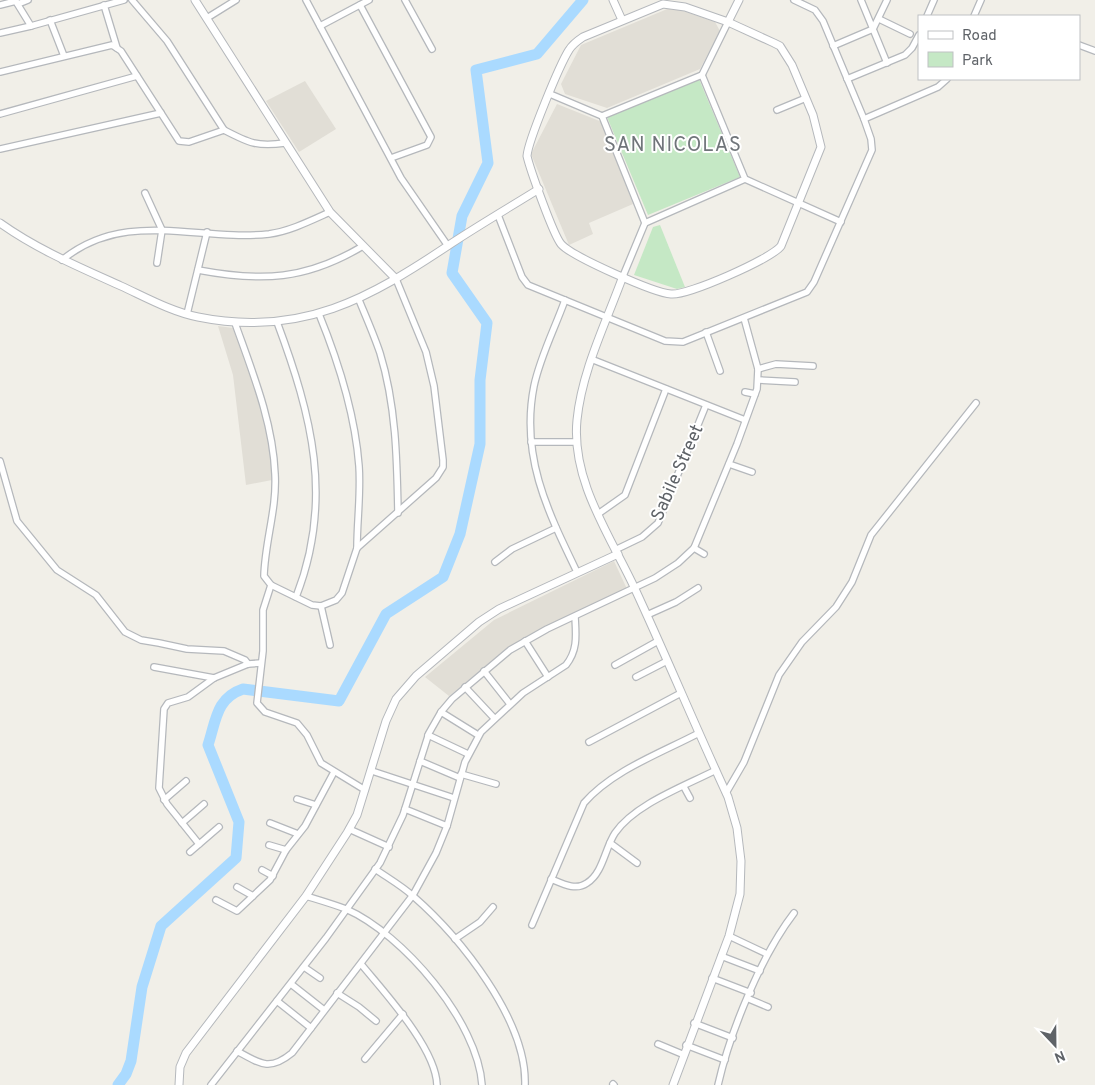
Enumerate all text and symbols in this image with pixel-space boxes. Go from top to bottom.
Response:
legend [918,15,1080,80]
text: Road [962,27,997,46]
text: Park [962,52,993,71]
district label: SAN NICOLAS [604,133,742,159]
street label: Sabile Street [647,421,709,525]
north arrow [1030,1020,1080,1070]
text: N [1051,1046,1067,1065]

